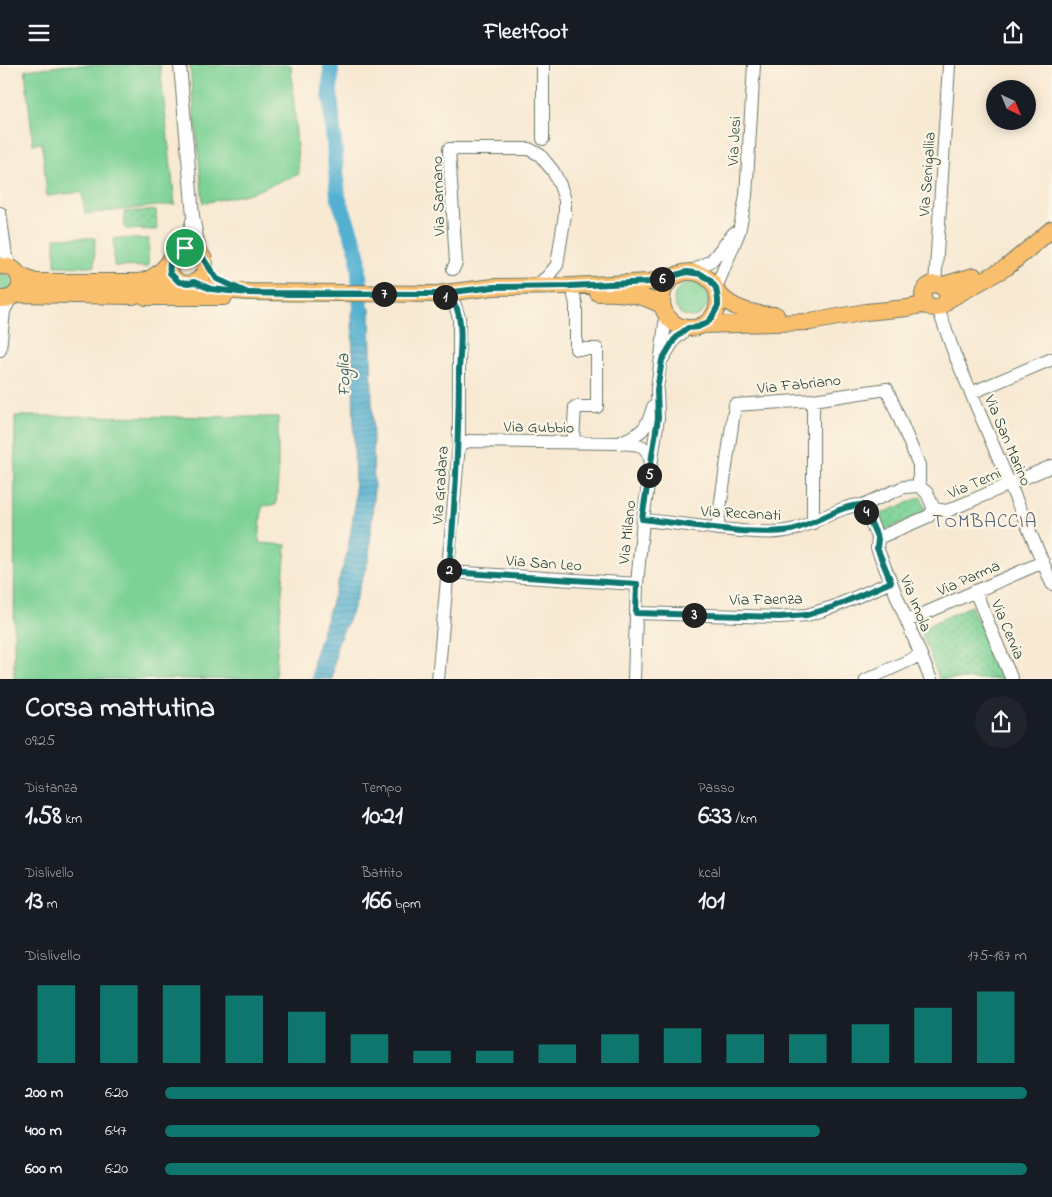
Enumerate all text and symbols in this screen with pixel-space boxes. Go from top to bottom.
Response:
text: Fleetfoot [484,17,568,49]
icon: menu [25,19,53,47]
icon: share [999,19,1027,47]
north arrow [986,80,1036,130]
map controls [986,80,1036,130]
street label: Via Jesi [722,115,748,168]
street label: Via Senigallia [913,131,943,218]
street label: Via Sarnano [426,155,452,238]
pin [164,227,206,269]
icon: arrive [171,234,199,262]
pin: 6 [650,267,674,291]
text: 6 [659,269,666,290]
pin: 7 [372,281,396,307]
text: 7 [382,284,387,305]
pin: 1 [432,285,458,309]
text: 1 [443,287,448,308]
water label: Foglia [331,353,359,397]
street label: Via Fabriano [755,369,842,401]
street label: Via San Marino [977,391,1037,490]
street label: Via Gubbio [502,415,574,441]
street label: Via Gradara [426,445,456,526]
street label: Via Terni [943,462,1005,506]
pin: 5 [636,463,662,487]
text: 5 [645,465,654,486]
street label: Via Milano [613,499,643,566]
pin: 4 [854,499,878,525]
street label: Via Recanati [699,500,782,528]
text: 4 [864,502,869,523]
district label: TOMBACCIA [933,509,1037,536]
street label: Via San Leo [504,549,583,579]
street label: Via Parma [933,554,1004,604]
pin: 2 [436,557,462,583]
text: 2 [446,560,453,581]
street label: Via Imola [893,571,937,636]
street label: Via Faenza [728,587,803,613]
street label: Via Cervia [984,595,1030,663]
pin: 3 [682,603,706,627]
text: 3 [692,605,697,626]
text: Corsa mattutina [25,689,215,730]
button: share [975,696,1027,748]
text: 09:25 [25,729,55,753]
text: Distanza [25,778,78,799]
text: Tempo [362,778,402,799]
text: Passo [698,778,735,799]
text: 1.58 [25,799,62,835]
text: 10:21 [362,799,403,835]
text: 6:33 [698,799,732,835]
text: km [62,809,82,830]
text: /km [732,809,757,830]
text: Dislivello [25,863,74,884]
text: Battito [362,863,403,884]
text: kcal [698,863,721,884]
text: 13 [25,884,43,920]
text: 166 [362,884,392,920]
text: 101 [698,884,725,920]
text: m [43,894,58,915]
text: bpm [392,894,421,915]
text: Dislivello [25,944,81,968]
text: 175–187 m [967,944,1027,968]
text: 200 m [25,1081,63,1105]
text: 6:20 [105,1081,128,1105]
text: 400 m [25,1119,62,1143]
text: 6:47 [105,1119,127,1143]
text: 600 m [25,1157,62,1181]
text: 6:20 [105,1157,128,1181]

